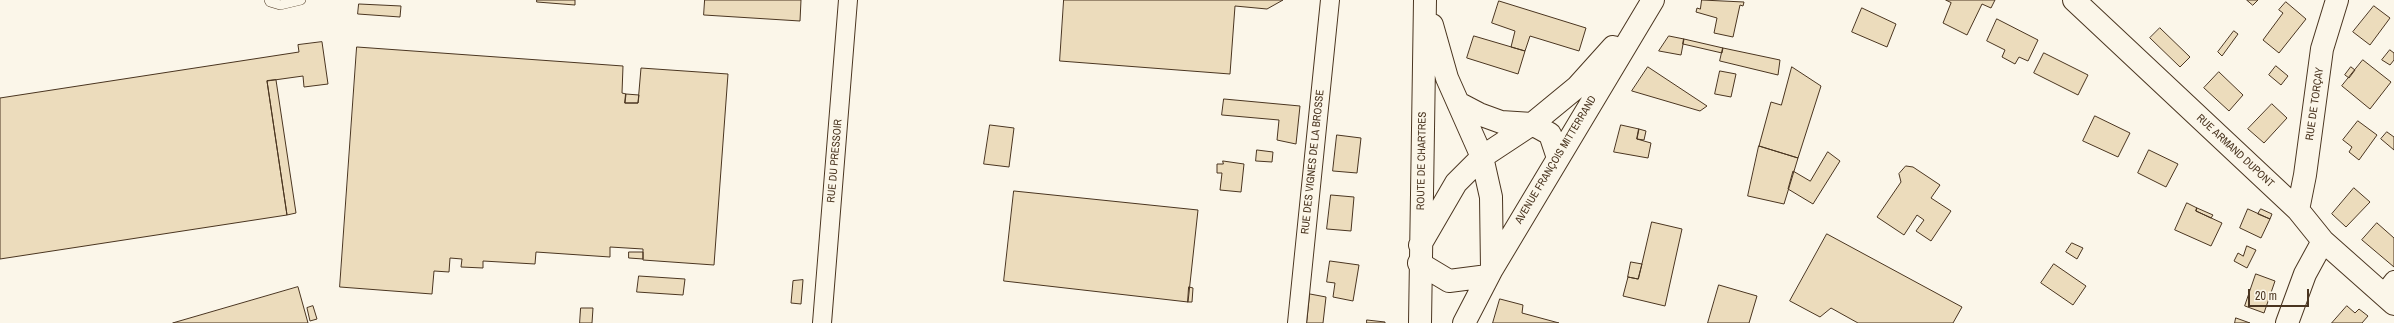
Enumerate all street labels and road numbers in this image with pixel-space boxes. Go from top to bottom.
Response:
street label: RUE DE TORÇAY [2303,67,2327,141]
street label: RUE DES VIGNES DE LA BROSSE [1299,89,1327,235]
street label: AVENUE FRANÇOIS MITTERRAND [1512,94,1600,226]
street label: ROUTE DE CHARTRES [1415,112,1429,210]
street label: RUE ARMAND DUPONT [2193,112,2277,190]
street label: RUE DU PRESSOIR [825,119,845,203]

